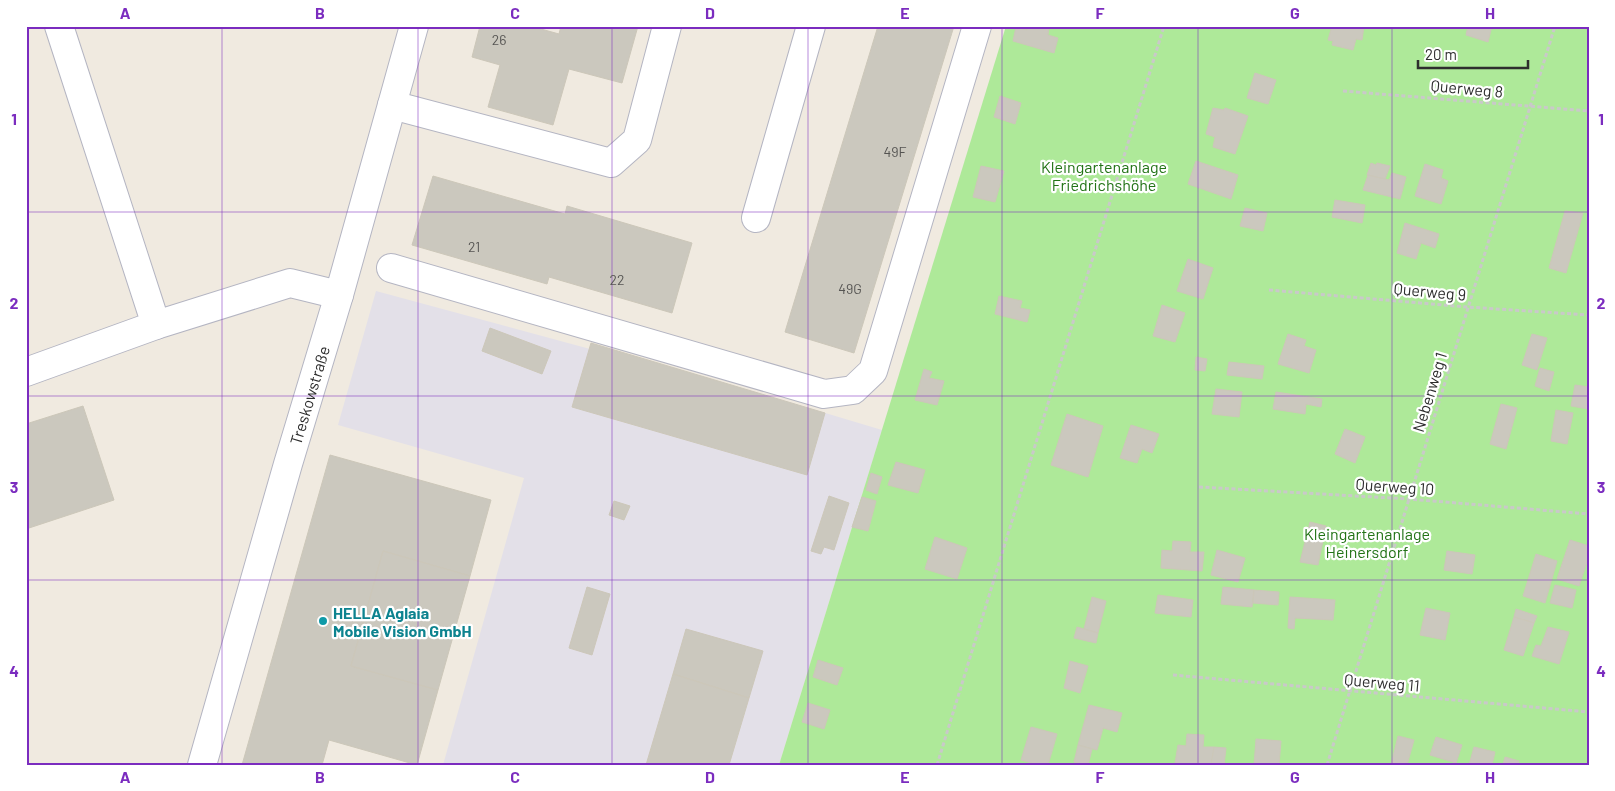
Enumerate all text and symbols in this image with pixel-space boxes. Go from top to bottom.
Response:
text: A [120,3,131,22]
text: B [315,3,325,22]
text: C [510,3,520,22]
text: D [705,3,715,22]
text: E [900,3,910,22]
text: F [1096,3,1105,22]
text: G [1290,3,1300,22]
text: H [1485,3,1495,22]
house number: 26 [492,31,506,48]
scale bar [1418,38,1528,70]
text: 20 m [1425,45,1457,63]
street label: Querweg 8 [1430,75,1504,101]
text: 1 [11,109,17,128]
text: 1 [1598,109,1604,128]
house number: 49F [884,143,907,160]
park label: Kleingartenanlage Friedrichshöhe [1041,157,1167,194]
house number: 21 [468,238,480,255]
house number: 22 [609,271,625,288]
street label: Querweg 9 [1393,278,1467,304]
house number: 49G [838,280,862,297]
text: 2 [10,293,19,312]
text: 2 [1597,293,1606,312]
street label: Treskowstraße [285,343,333,447]
street label: Nebenweg 1 [1408,350,1450,434]
street label: Querweg 10 [1355,474,1435,498]
text: 3 [10,477,18,496]
text: 3 [1597,477,1605,496]
park label: Kleingartenanlage Heinersdorf [1304,524,1430,561]
place label: HELLA Aglaia Mobile Vision GmbH [333,603,472,640]
marker: HELLA Aglaia Mobile Vision GmbH [317,615,329,627]
text: 4 [9,661,19,680]
text: 4 [1596,661,1606,680]
street label: Querweg 11 [1344,669,1420,695]
text: A [120,767,131,786]
text: B [315,767,325,786]
text: C [510,767,520,786]
text: D [705,767,715,786]
text: E [900,767,910,786]
text: F [1096,767,1105,786]
text: G [1290,767,1300,786]
text: H [1485,767,1495,786]

